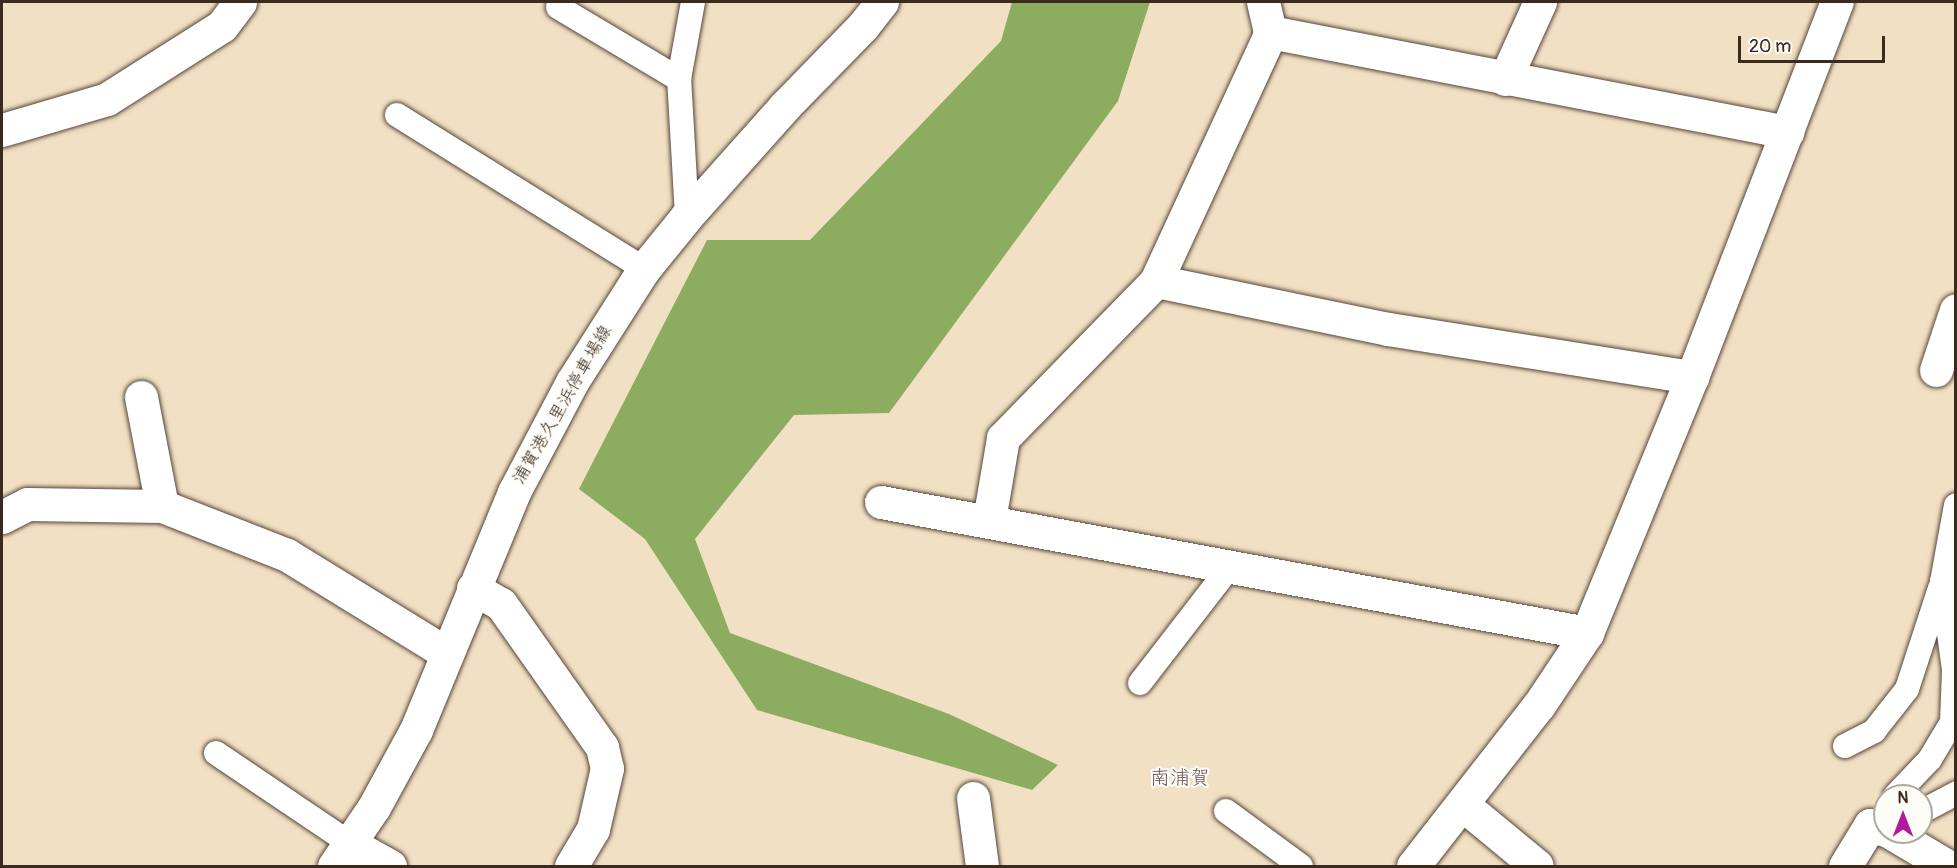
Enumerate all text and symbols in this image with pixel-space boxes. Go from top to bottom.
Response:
scale bar [1741,24,1888,62]
text: 20 m [1749,35,1791,58]
street label: 浦賀港久里浜停車場線 [509,322,617,488]
district label: 南浦賀 [1150,765,1210,789]
north arrow [1873,784,1933,844]
text: N [1898,788,1908,808]

